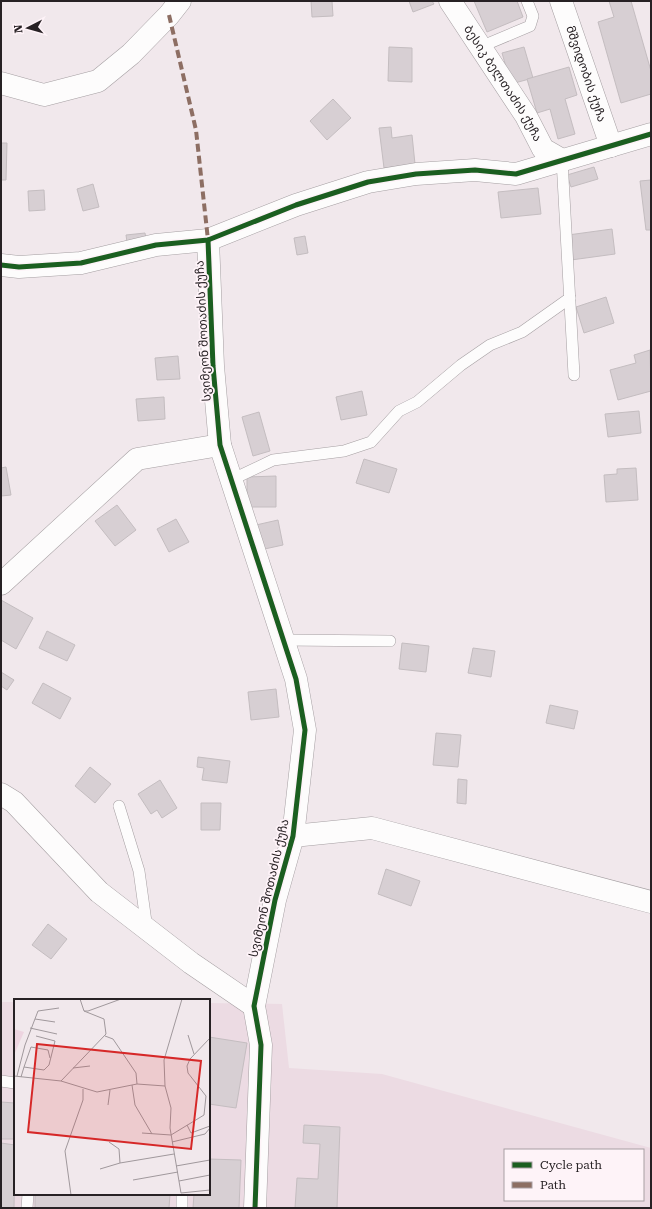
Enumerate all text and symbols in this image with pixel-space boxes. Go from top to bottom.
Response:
north arrow [8,8,48,48]
street label: ბესიკ ბელთაძის ქუჩა [461,23,545,144]
text: N [12,24,25,34]
street label: მშვიდობის ქუჩა [563,24,609,124]
street label: სვიმეონ შოთაძის ქუჩა [192,260,214,402]
street label: სვიმეონ შოთაძის ქუჩა [246,818,292,958]
inset map [14,999,210,1195]
legend [504,1149,644,1201]
text: Cycle path [540,1158,602,1172]
text: Path [540,1178,566,1192]

